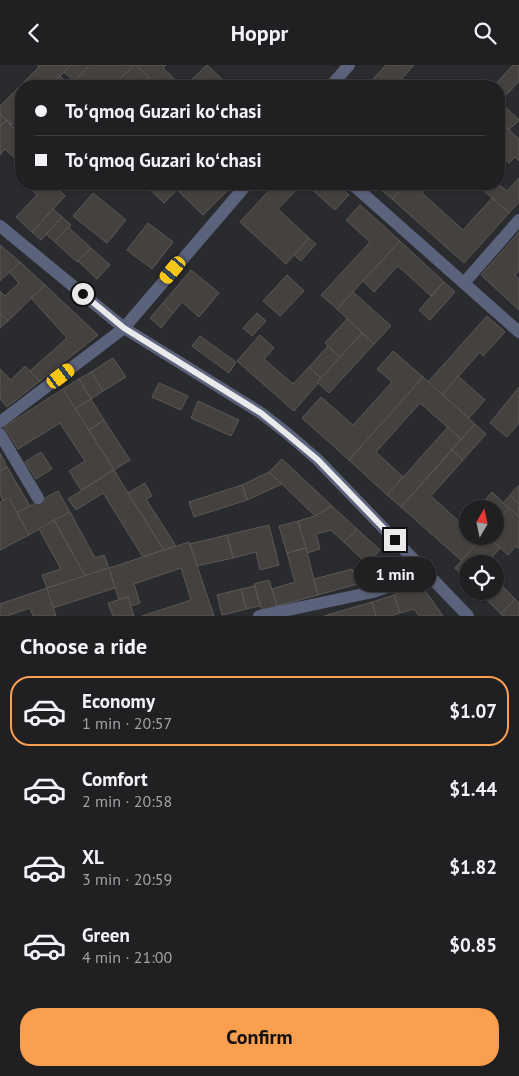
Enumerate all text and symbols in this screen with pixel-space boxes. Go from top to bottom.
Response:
icon: back [20,19,48,47]
text: Hoppr [231,19,288,47]
icon: search [471,19,499,47]
text: Toʻqmoq Guzari koʻchasi [65,99,262,123]
text: Toʻqmoq Guzari koʻchasi [65,148,262,172]
car [157,254,188,286]
route start [72,283,94,305]
car [44,361,77,391]
north arrow [459,500,504,545]
map controls [459,500,504,600]
route end [384,529,406,551]
button: locate [459,555,504,600]
callout: 1 min [354,557,436,593]
text: 1 min [375,564,415,584]
text: Choose a ride [20,632,147,660]
icon: car [22,689,67,734]
text: Economy [82,689,155,713]
text: $1.07 [449,699,497,723]
text: 1 min · 20:57 [82,713,172,733]
icon: car [22,767,67,812]
text: Comfort [82,767,148,791]
text: $1.44 [449,777,497,801]
text: 2 min · 20:58 [82,791,172,811]
icon: car [22,845,67,890]
text: XL [82,845,104,869]
text: $1.82 [449,855,497,879]
text: 3 min · 20:59 [82,869,172,889]
icon: car [22,923,67,968]
text: Green [82,923,130,947]
text: $0.85 [449,933,497,957]
text: 4 min · 21:00 [82,947,172,967]
button: Confirm [20,1008,499,1066]

